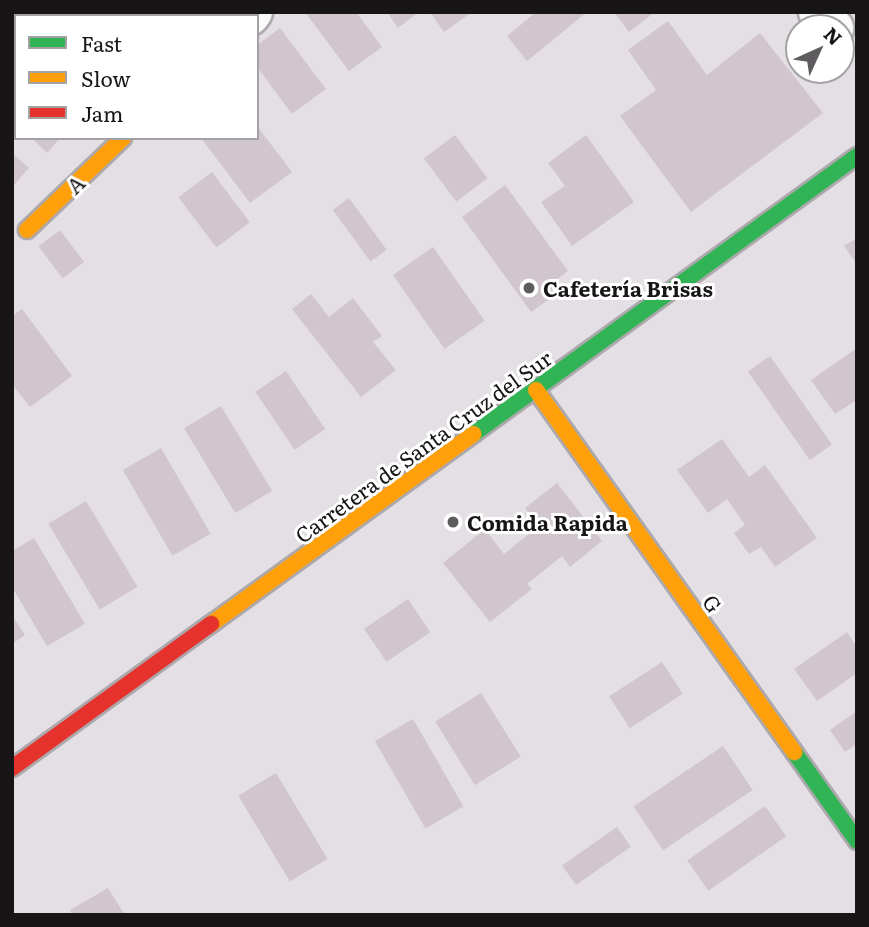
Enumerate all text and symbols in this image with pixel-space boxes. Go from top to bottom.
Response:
legend [14,14,259,140]
north arrow [785,14,855,84]
text: N [818,20,849,51]
text: Fast [81,27,122,58]
text: Slow [81,62,131,93]
text: Jam [81,97,123,128]
street label: A [61,170,89,198]
place label: Cafetería Brisas [543,275,713,301]
marker: Cafetería Brisas [521,280,537,296]
street label: Carretera de Santa Cruz del Sur [290,344,556,548]
place label: Comida Rapida [467,509,628,535]
marker: Comida Rapida [445,514,461,530]
street label: G [698,589,728,617]

